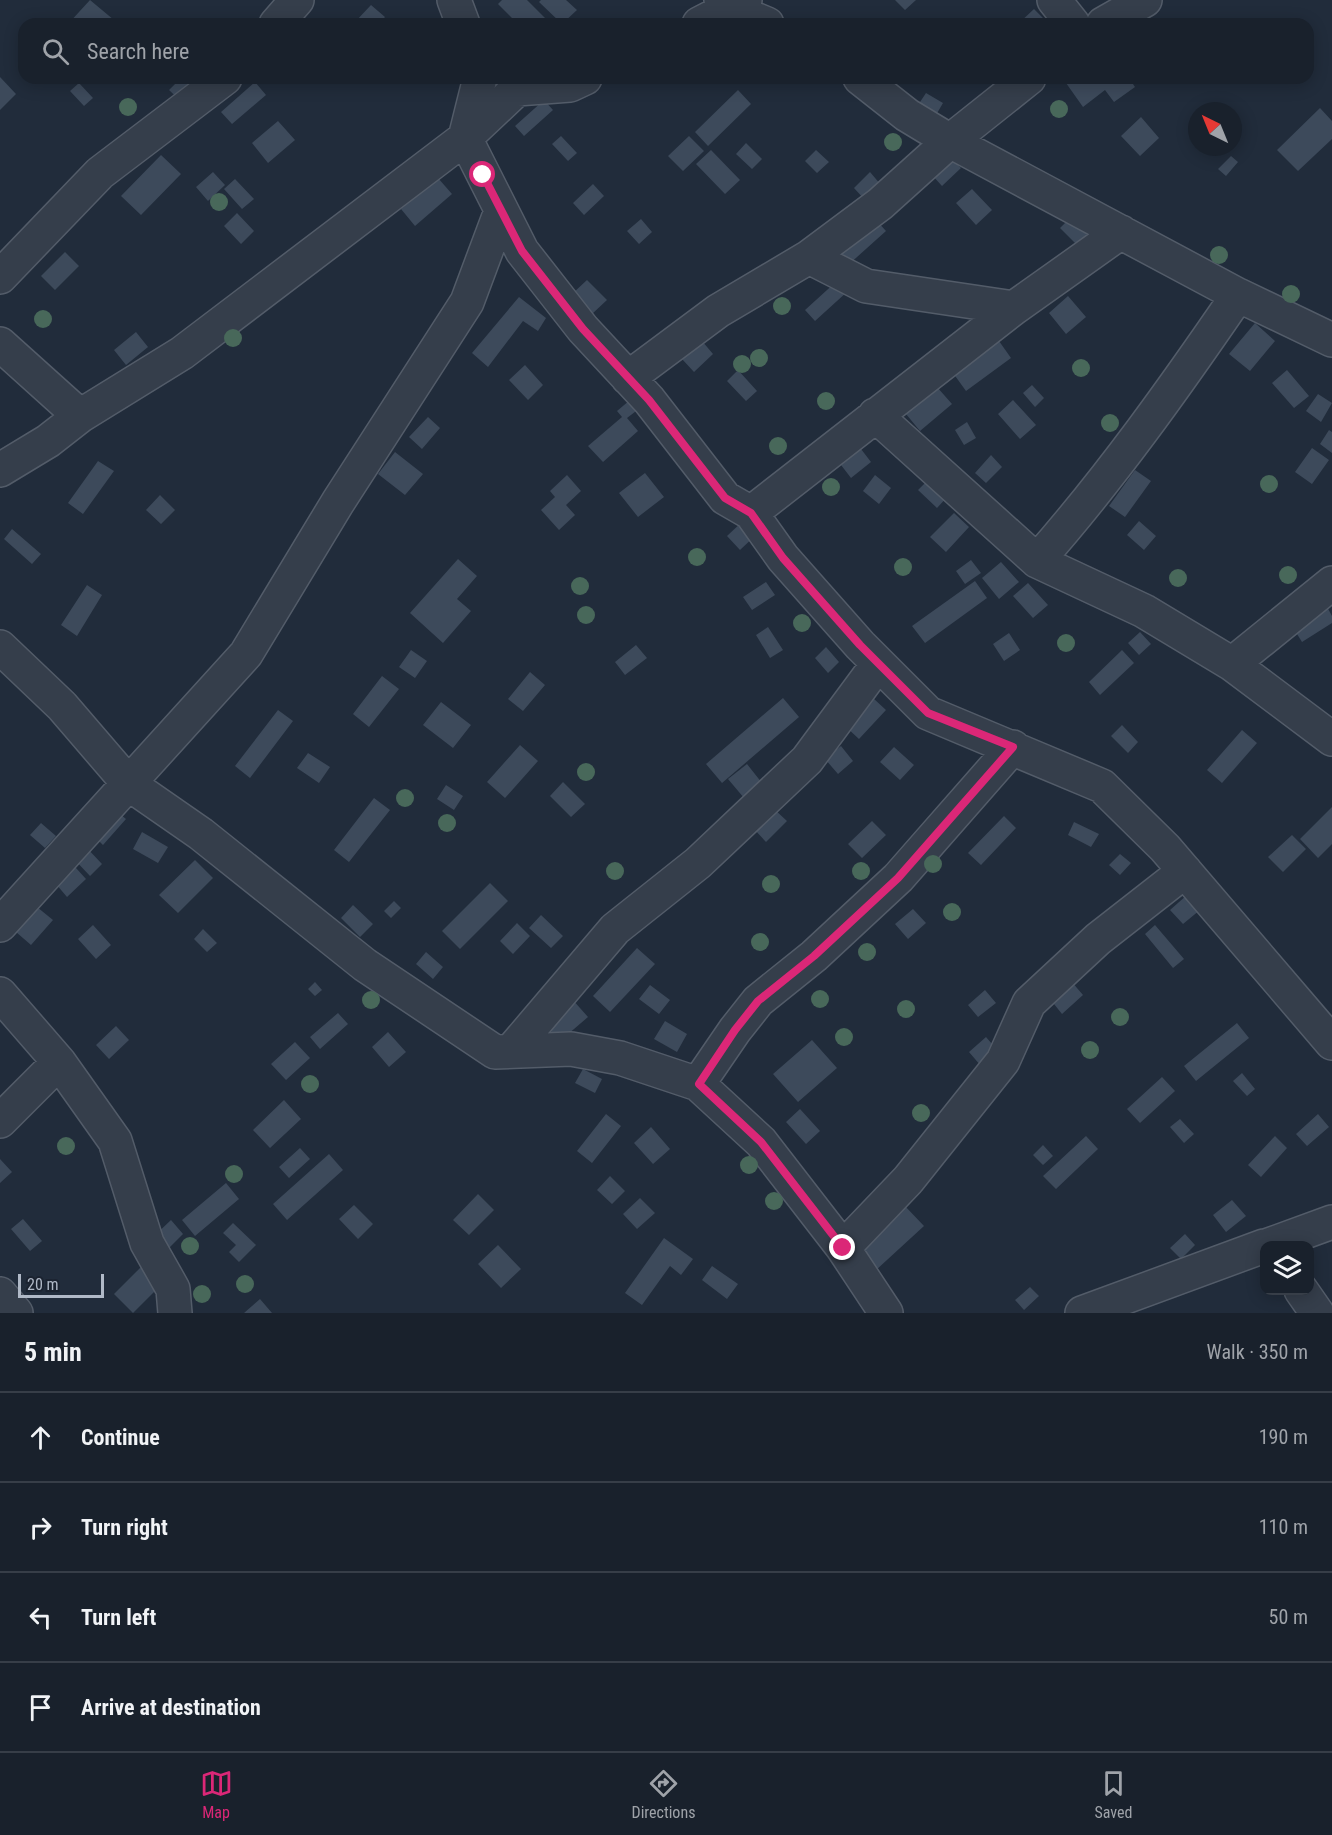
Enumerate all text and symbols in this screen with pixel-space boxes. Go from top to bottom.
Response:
search box [18,18,1314,84]
icon: search [39,35,72,68]
text: Search here [87,39,189,64]
north arrow [1188,102,1242,156]
route start [469,161,495,187]
route end [829,1234,855,1260]
map controls [1260,1241,1314,1295]
button: layers [1260,1241,1314,1295]
scale bar [18,1271,104,1298]
text: 20 m [27,1275,59,1294]
text: 5 min [24,1337,82,1367]
text: Walk · 350 m [1207,1340,1308,1364]
icon: ahead [24,1421,57,1454]
text: Continue [81,1425,160,1450]
text: 190 m [1259,1425,1308,1449]
icon: right [24,1511,57,1544]
text: Turn right [81,1515,168,1540]
text: 110 m [1259,1515,1308,1539]
icon: left [24,1601,57,1634]
text: Turn left [81,1605,156,1630]
text: 50 m [1269,1605,1308,1629]
icon: arrive [24,1691,57,1724]
text: Arrive at destination [81,1695,261,1720]
tab: Map [200,1767,233,1822]
tab: Directions [632,1767,695,1822]
tab: Saved [1094,1767,1132,1822]

